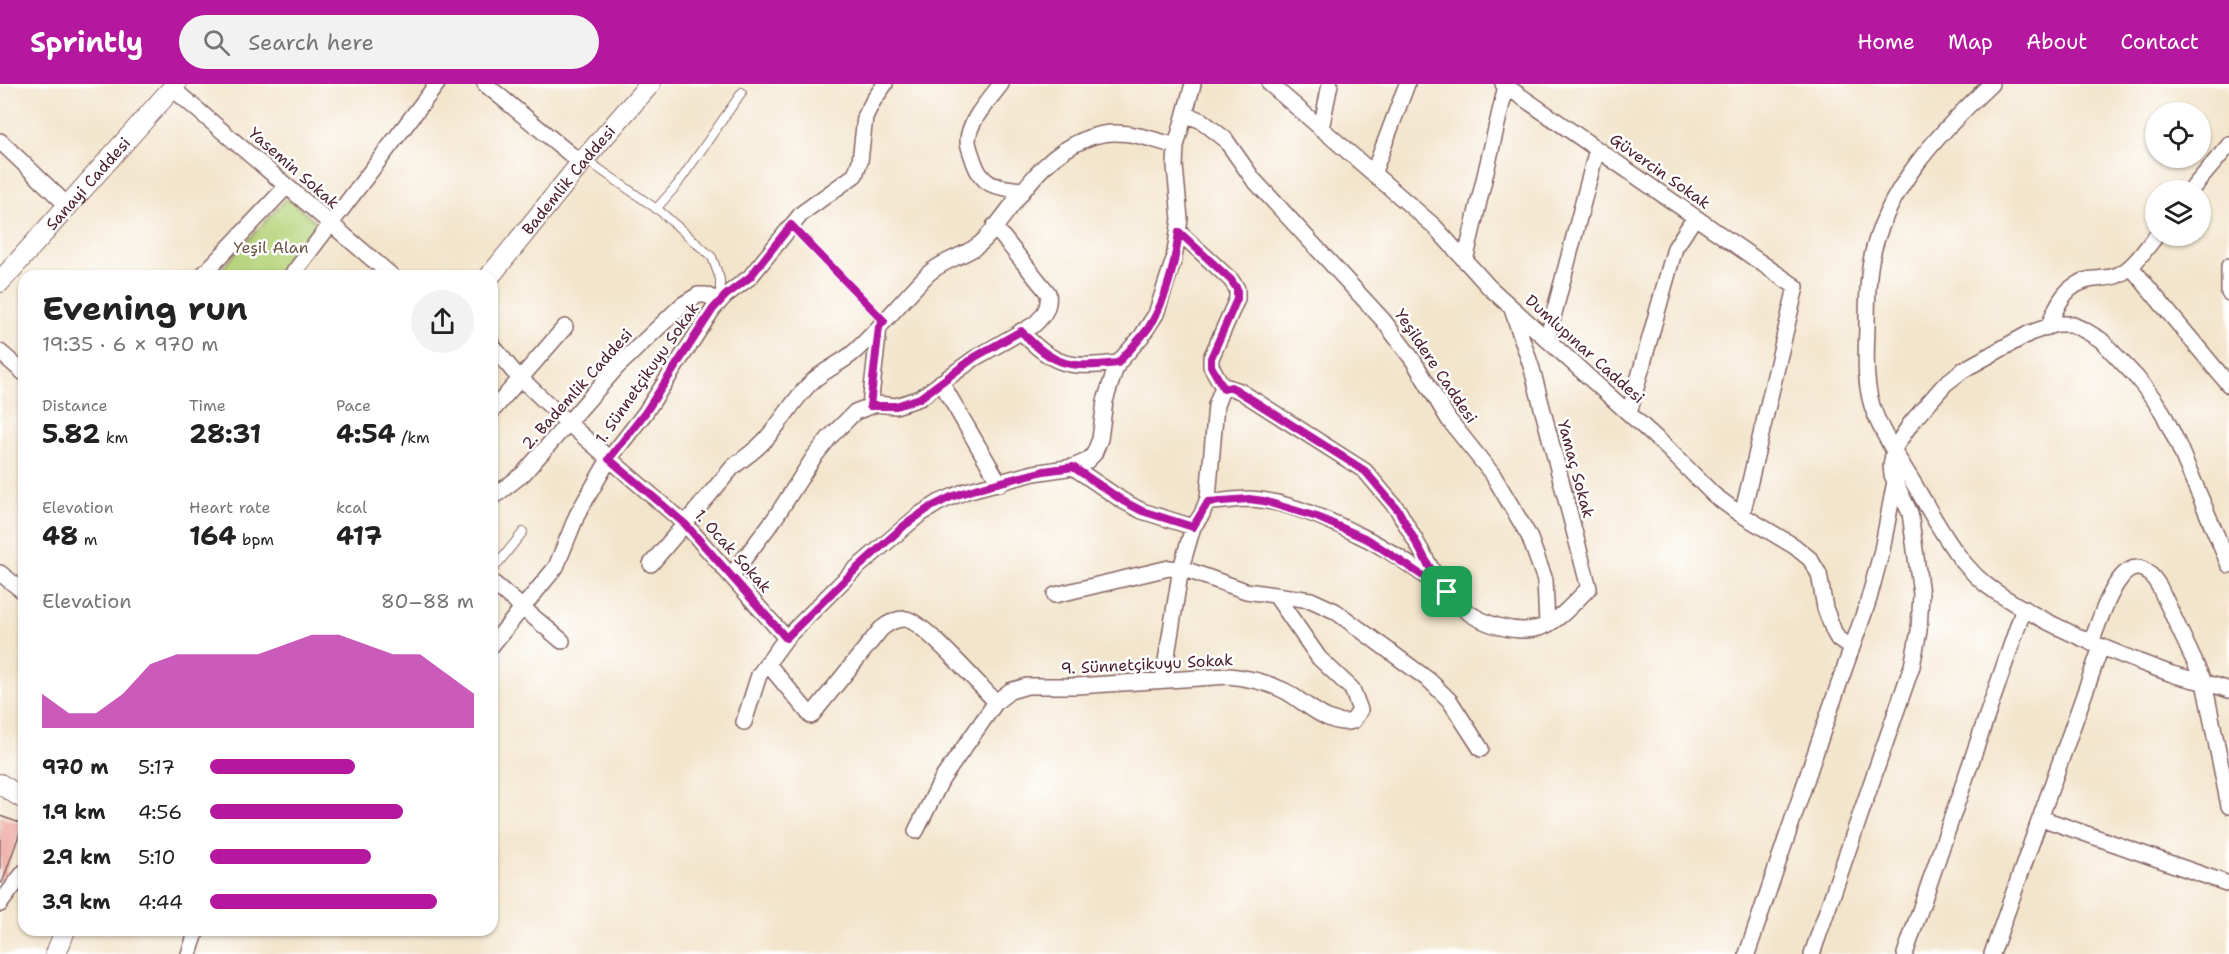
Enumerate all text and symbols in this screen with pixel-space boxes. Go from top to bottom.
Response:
search box [179,15,599,69]
text: Sprintly [30,23,143,61]
icon: search [200,26,233,59]
text: Search here [248,28,374,57]
text: Home [1857,28,1915,56]
text: Map [1948,28,1993,56]
text: About [2026,28,2087,56]
text: Contact [2120,28,2199,56]
map controls [2145,102,2211,246]
button: locate [2145,102,2211,168]
street label: Bademlik Caddesi [517,121,620,239]
street label: Yasemin Sokak [244,123,344,213]
street label: Güvercin Sokak [1606,128,1714,214]
street label: Sanayi Caddesi [41,132,135,234]
button: layers [2145,180,2211,246]
park label: Yeşil Alan [233,237,309,258]
text: Evening run [42,286,248,331]
button: share [411,290,474,353]
street label: Dumlupınar Caddesi [1521,290,1649,408]
street label: 1. Sünnetçikuyu Sokak [590,298,704,448]
street label: Yeşildere Caddesi [1390,305,1482,427]
street label: 2. Bademlik Caddesi [517,324,637,454]
text: 19:35 · 6 × 970 m [42,331,219,357]
text: Distance [42,395,108,416]
text: Time [189,395,226,416]
text: Pace [336,395,371,416]
text: 5.82 [42,416,100,451]
text: 28:31 [189,416,261,451]
text: 4:54 [336,416,396,451]
street label: Yamaç Sokak [1553,417,1599,521]
text: km [100,427,128,448]
text: /km [396,427,430,448]
text: Elevation [42,497,114,518]
text: Heart rate [189,497,271,518]
text: kcal [336,497,367,518]
street label: 1. Ocak Sokak [690,505,776,597]
text: 48 [42,518,78,553]
text: 164 [189,518,237,553]
text: 417 [336,518,382,553]
text: m [78,529,98,550]
text: bpm [237,529,274,550]
pin [1421,566,1472,617]
icon: arrive [1430,575,1463,608]
text: Elevation [42,588,132,614]
text: 80–88 m [381,588,474,614]
street label: 9. Sünnetçikuyu Sokak [1060,649,1234,679]
text: 970 m [42,754,109,780]
text: 5:17 [138,754,175,780]
text: 1.9 km [42,799,105,825]
text: 4:56 [138,799,182,825]
text: 2.9 km [42,844,111,870]
text: 5:10 [138,844,175,870]
text: 3.9 km [42,889,111,915]
text: 4:44 [138,889,183,915]

